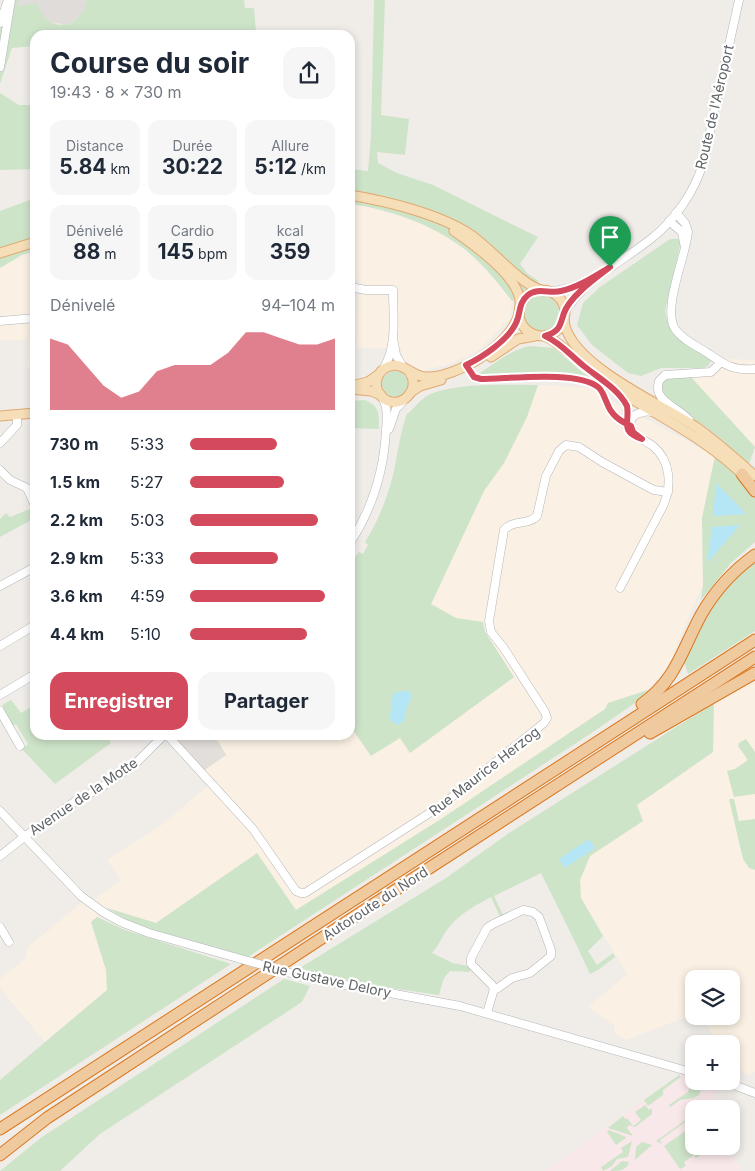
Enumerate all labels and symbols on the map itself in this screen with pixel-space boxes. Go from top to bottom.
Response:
street label: Route de l'Aéroport [691,43,737,171]
pin [589,216,631,267]
street label: Rue Maurice Herzog [425,723,543,819]
street label: Avenue de la Motte [26,753,140,839]
street label: Autoroute du Nord [319,863,431,943]
street label: Rue Gustave Delory [261,957,393,1001]

